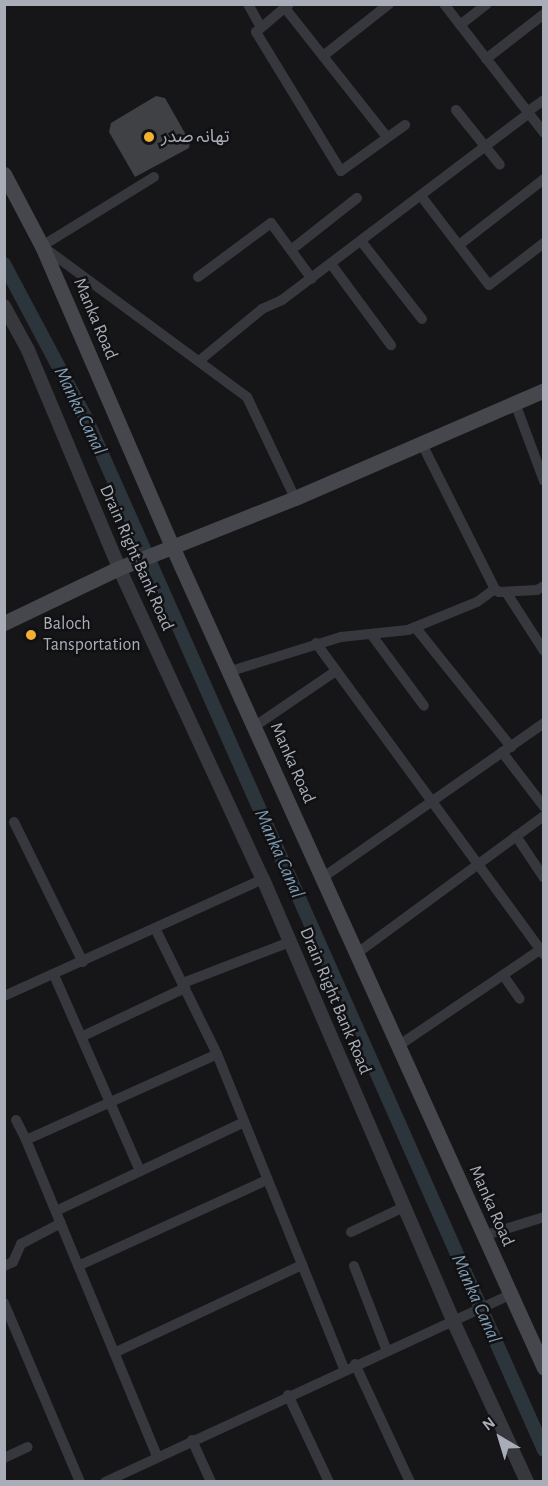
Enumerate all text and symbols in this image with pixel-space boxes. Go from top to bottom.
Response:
place label: تھانہ صدر [161,126,230,148]
marker: تھانہ صدر [142,130,156,144]
street label: Manka Road [68,275,122,363]
water label: Manka Canal [48,363,112,459]
street label: Drain Right Bank Road [94,482,178,634]
place label: Baloch Tansportation [43,614,140,656]
marker: Baloch Tansportation [24,628,38,642]
street label: Manka Road [265,719,319,807]
water label: Manka Canal [249,806,309,902]
street label: Drain Right Bank Road [294,924,376,1078]
street label: Manka Road [464,1162,518,1250]
water label: Manka Canal [446,1251,506,1347]
north arrow [470,1408,530,1468]
text: N [480,1414,498,1434]

